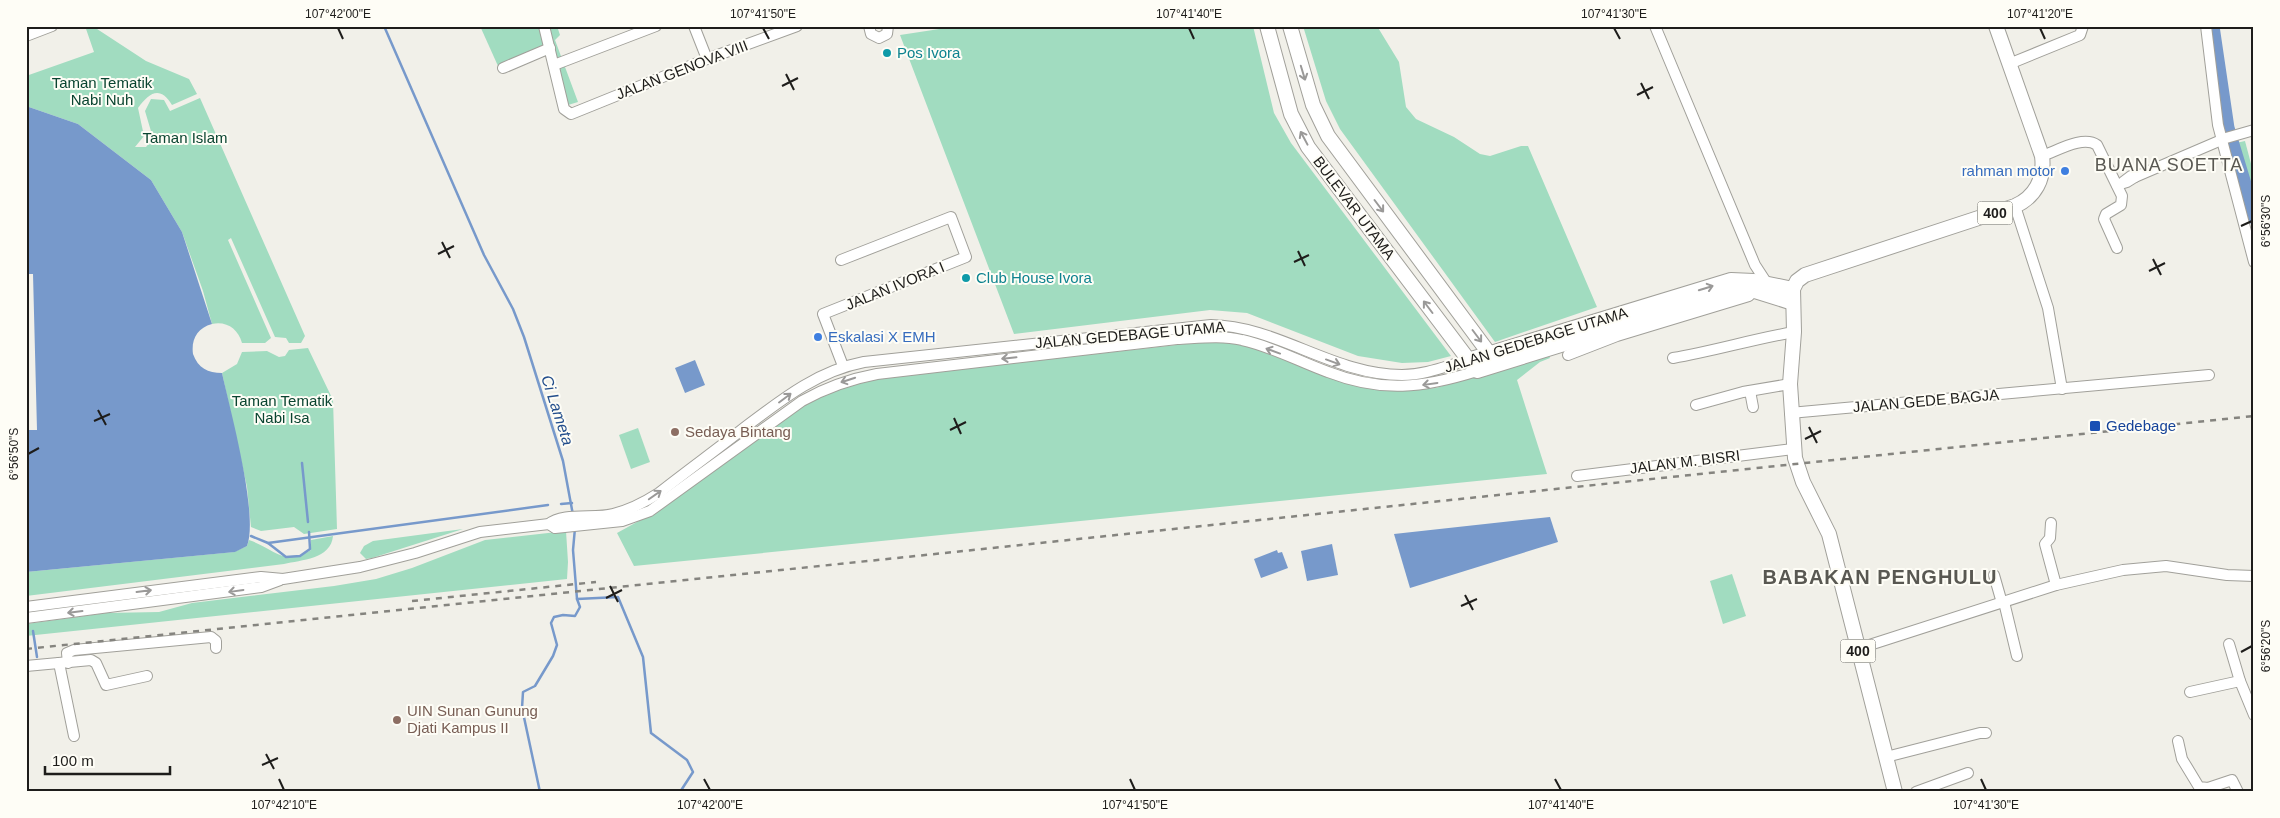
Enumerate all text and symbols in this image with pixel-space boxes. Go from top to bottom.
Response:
text: 107°42'00"E [305,7,371,21]
text: 107°41'50"E [730,7,796,21]
text: 107°41'40"E [1156,7,1222,21]
text: 107°41'30"E [1581,7,1647,21]
text: 107°41'20"E [2007,7,2073,21]
street label: JALAN GENOVA VIII [614,37,750,103]
place label: Pos Ivora [897,44,961,61]
marker: Pos Ivora [881,47,893,59]
one-way arrow [1298,65,1308,81]
park label: Taman Tematik Nabi Nuh [52,74,153,108]
park label: Taman Islam [142,129,228,146]
one-way arrow [1299,131,1309,146]
street label: BULEVAR UTAMA [1310,153,1399,263]
district label: BUANA SOETTA [2095,155,2243,175]
place label: rahman motor [1962,162,2055,179]
marker: rahman motor [2059,165,2071,177]
text: 6°56'30"S [2259,195,2273,247]
one-way arrow [1374,199,1384,213]
road number: 400 [1978,202,2012,224]
street label: JALAN IVORA I [843,258,947,313]
place label: Club House Ivora [976,269,1093,286]
marker: Club House Ivora [960,272,972,284]
one-way arrow [1697,282,1713,292]
one-way arrow [1423,301,1434,314]
street label: JALAN GEDEBAGE UTAMA [1442,304,1629,376]
street label: JALAN GEDEBAGE UTAMA [1034,318,1226,351]
place label: Eskalasi X EMH [828,328,936,345]
one-way arrow [1471,329,1482,342]
marker: Eskalasi X EMH [812,331,824,343]
one-way arrow [1266,346,1282,355]
one-way arrow [1002,353,1018,363]
one-way arrow [1325,358,1340,367]
water label: Ci Lameta [538,373,577,448]
one-way arrow [841,376,857,386]
one-way arrow [1422,379,1438,389]
street label: JALAN GEDE BAGJA [1852,386,2000,415]
park label: Taman Tematik Nabi Isa [232,392,333,426]
one-way arrow [778,392,791,403]
place label: Gedebage [2106,417,2176,434]
marker: Gedebage [2088,419,2102,433]
place label: Sedaya Bintang [685,423,791,440]
marker: Sedaya Bintang [669,426,681,438]
text: 6°56'50"S [7,428,21,480]
street label: JALAN M. BISRI [1629,446,1741,477]
one-way arrow [648,490,662,500]
district label: BABAKAN PENGHULU [1763,566,1997,588]
one-way arrow [136,586,152,596]
one-way arrow [228,586,244,596]
one-way arrow [67,607,83,617]
text: 6°56'20"S [2259,620,2273,672]
road number: 400 [1840,640,1876,662]
place label: UIN Sunan Gunung Djati Kampus II [407,702,538,736]
marker: UIN Sunan Gunung Djati Kampus II [391,714,403,726]
scale bar [45,743,170,775]
text: 100 m [52,752,94,769]
text: 107°42'10"E [251,798,317,812]
text: 107°42'00"E [677,798,743,812]
text: 107°41'50"E [1102,798,1168,812]
text: 107°41'40"E [1528,798,1594,812]
text: 107°41'30"E [1953,798,2019,812]

